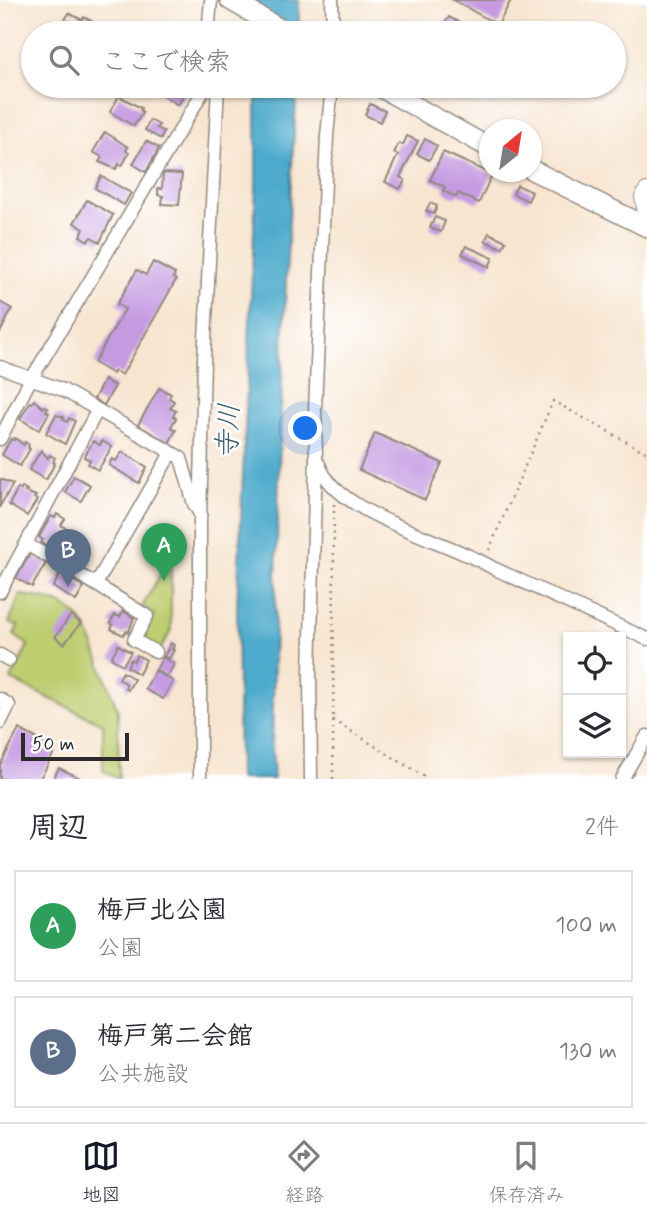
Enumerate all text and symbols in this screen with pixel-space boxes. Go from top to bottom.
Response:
search box [21,21,626,98]
icon: search [45,41,83,79]
text: ここで検索 [101,46,231,80]
north arrow [479,119,542,182]
water label: 寺川 [210,402,249,460]
your location [288,411,322,445]
pin: A [141,523,187,581]
pin: B [45,529,91,587]
map controls [563,632,626,758]
button: locate [563,632,626,695]
button: layers [563,695,626,758]
scale bar [21,730,130,762]
text: 50 m [32,732,75,757]
text: 周辺 [28,809,88,848]
text: 2件 [585,813,619,843]
text: 梅戸北公園 [97,894,227,928]
text: A [45,911,61,941]
text: 100 m [555,911,617,941]
text: 公園 [97,934,143,964]
text: 梅戸第二会館 [97,1020,253,1054]
text: B [46,1037,60,1067]
text: 130 m [559,1037,617,1067]
text: 公共施設 [97,1060,189,1090]
tab: 地図 [82,1137,121,1208]
tab: 経路 [285,1137,324,1208]
tab: 保存済み [488,1137,565,1208]

